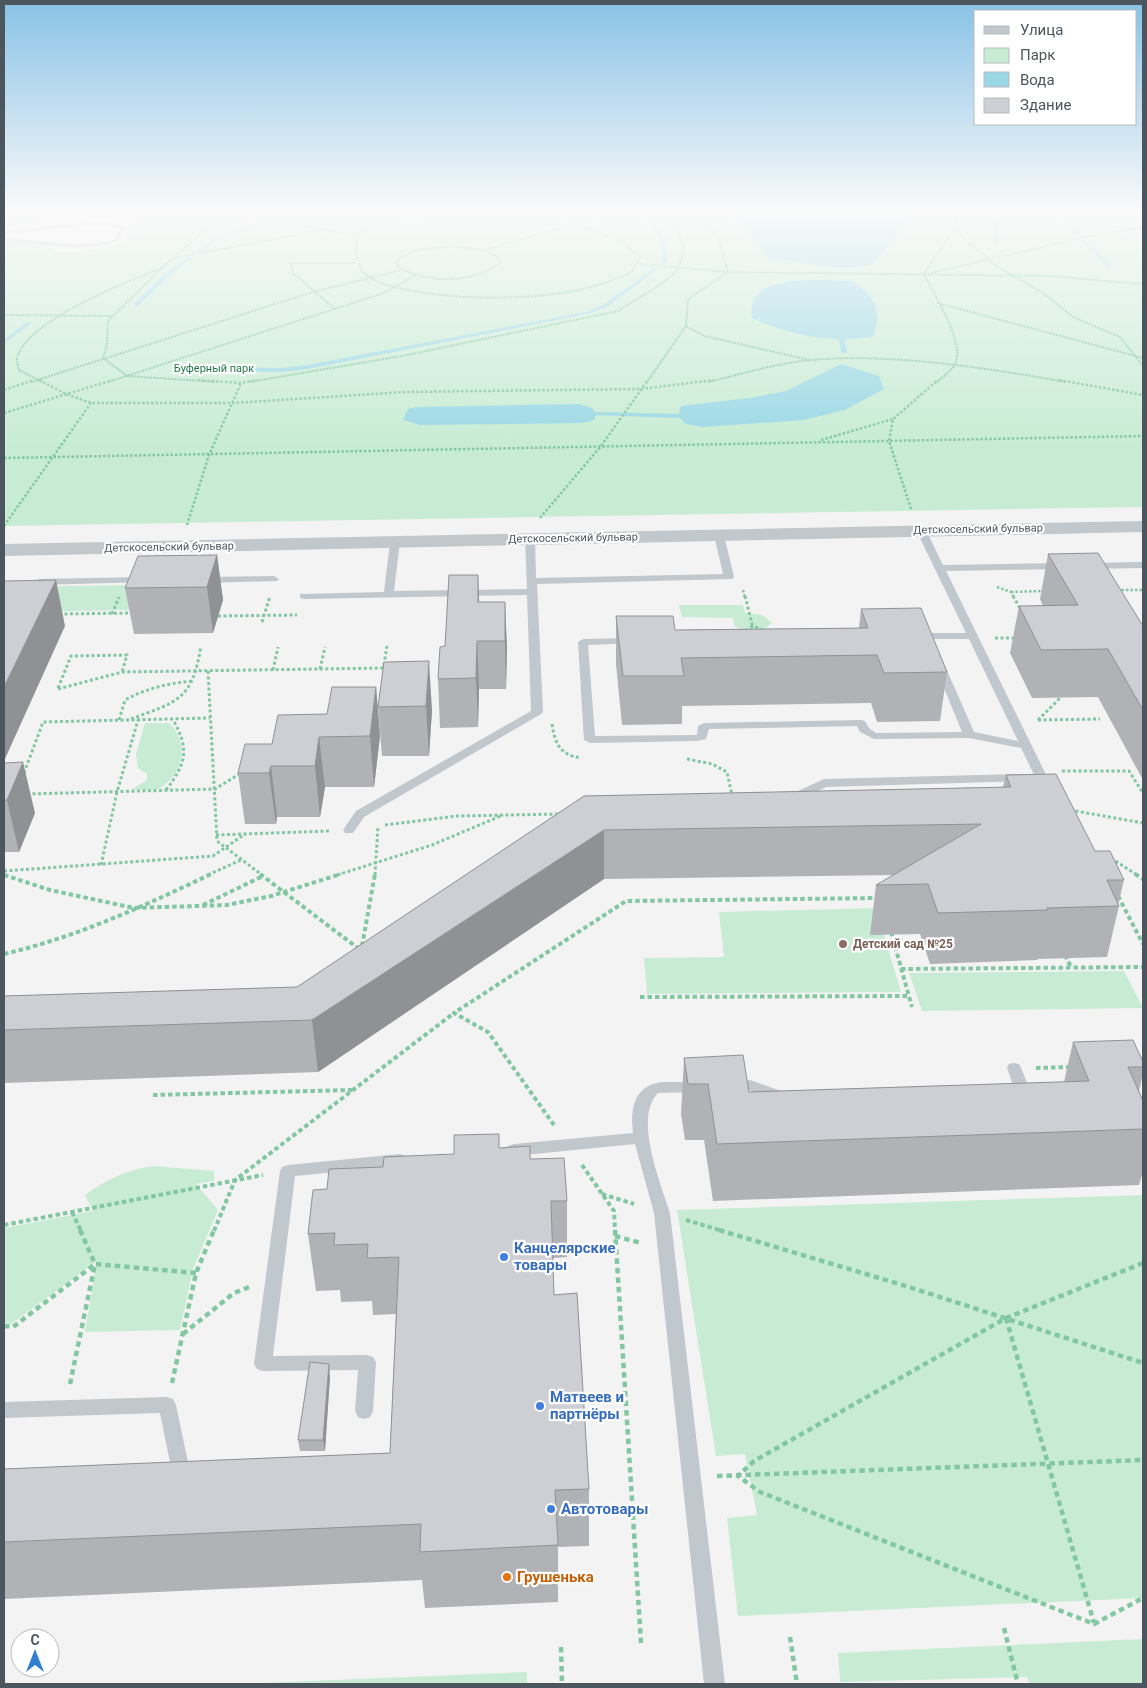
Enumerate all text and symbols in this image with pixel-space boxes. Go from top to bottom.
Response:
legend [974,10,1137,125]
text: Улица [1020,21,1063,39]
text: Парк [1020,46,1055,64]
text: Вода [1020,71,1055,89]
text: Здание [1020,96,1071,114]
park label: Буферный парк [174,362,254,375]
street label: Детскосельский бульвар [913,521,1043,537]
street label: Детскосельский бульвар [508,530,638,546]
street label: Детскосельский бульвар [104,539,234,555]
place label: Детский сад №25 [853,937,953,951]
marker: Детский сад №25 [837,938,849,950]
place label: Канцелярские товары [514,1239,616,1274]
marker: Канцелярские товары [498,1251,510,1263]
place label: Матвеев и партнёры [550,1388,624,1423]
marker: Матвеев и партнёры [534,1400,546,1412]
place label: Автотовары [561,1500,648,1518]
marker: Автотовары [545,1503,557,1515]
place label: Грушенька [517,1568,594,1586]
marker: Грушенька [501,1571,513,1583]
north arrow [10,1628,60,1678]
text: С [30,1632,40,1648]

